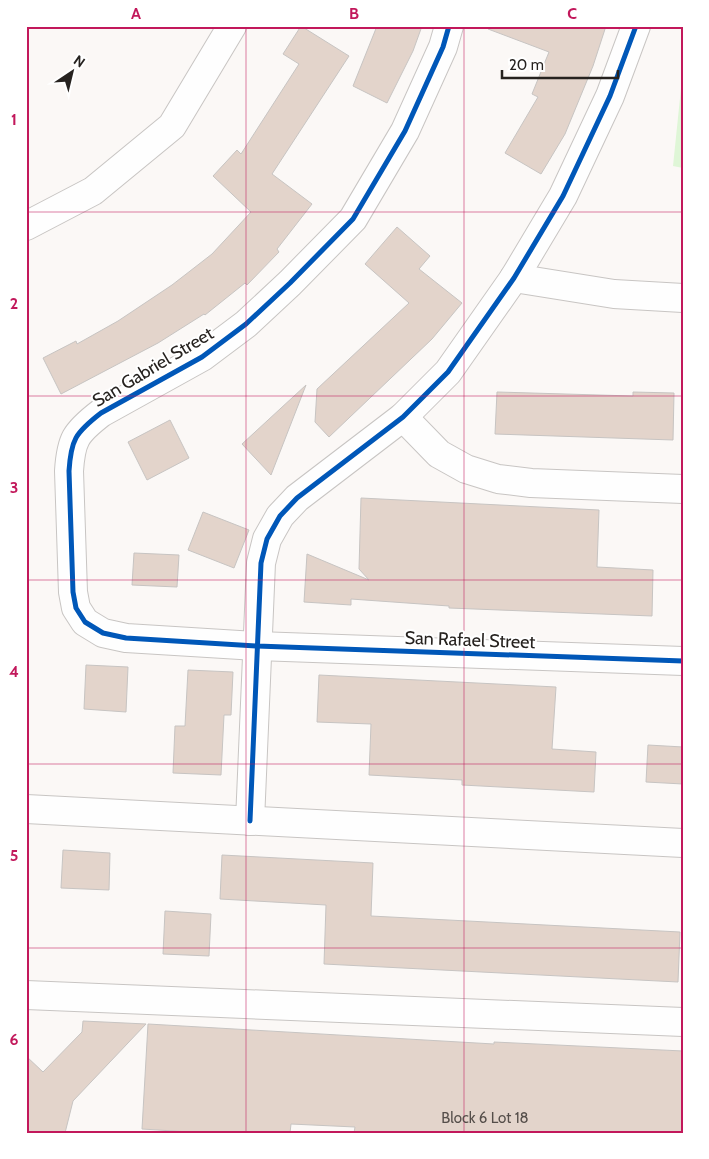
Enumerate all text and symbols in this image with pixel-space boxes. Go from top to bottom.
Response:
text: A [131,4,141,23]
text: B [349,4,359,23]
text: C [567,4,577,23]
north arrow [48,48,98,98]
scale bar [502,48,618,80]
text: N [70,51,89,72]
text: 20 m [509,56,544,74]
text: 1 [11,110,17,129]
text: 2 [10,294,18,313]
street label: San Gabriel Street [88,322,218,412]
text: 3 [10,478,18,497]
street label: San Rafael Street [404,627,536,653]
text: 4 [9,662,19,681]
text: 5 [10,846,18,865]
text: 6 [10,1030,19,1049]
house number: Block 6 Lot 18 [441,1109,529,1127]

